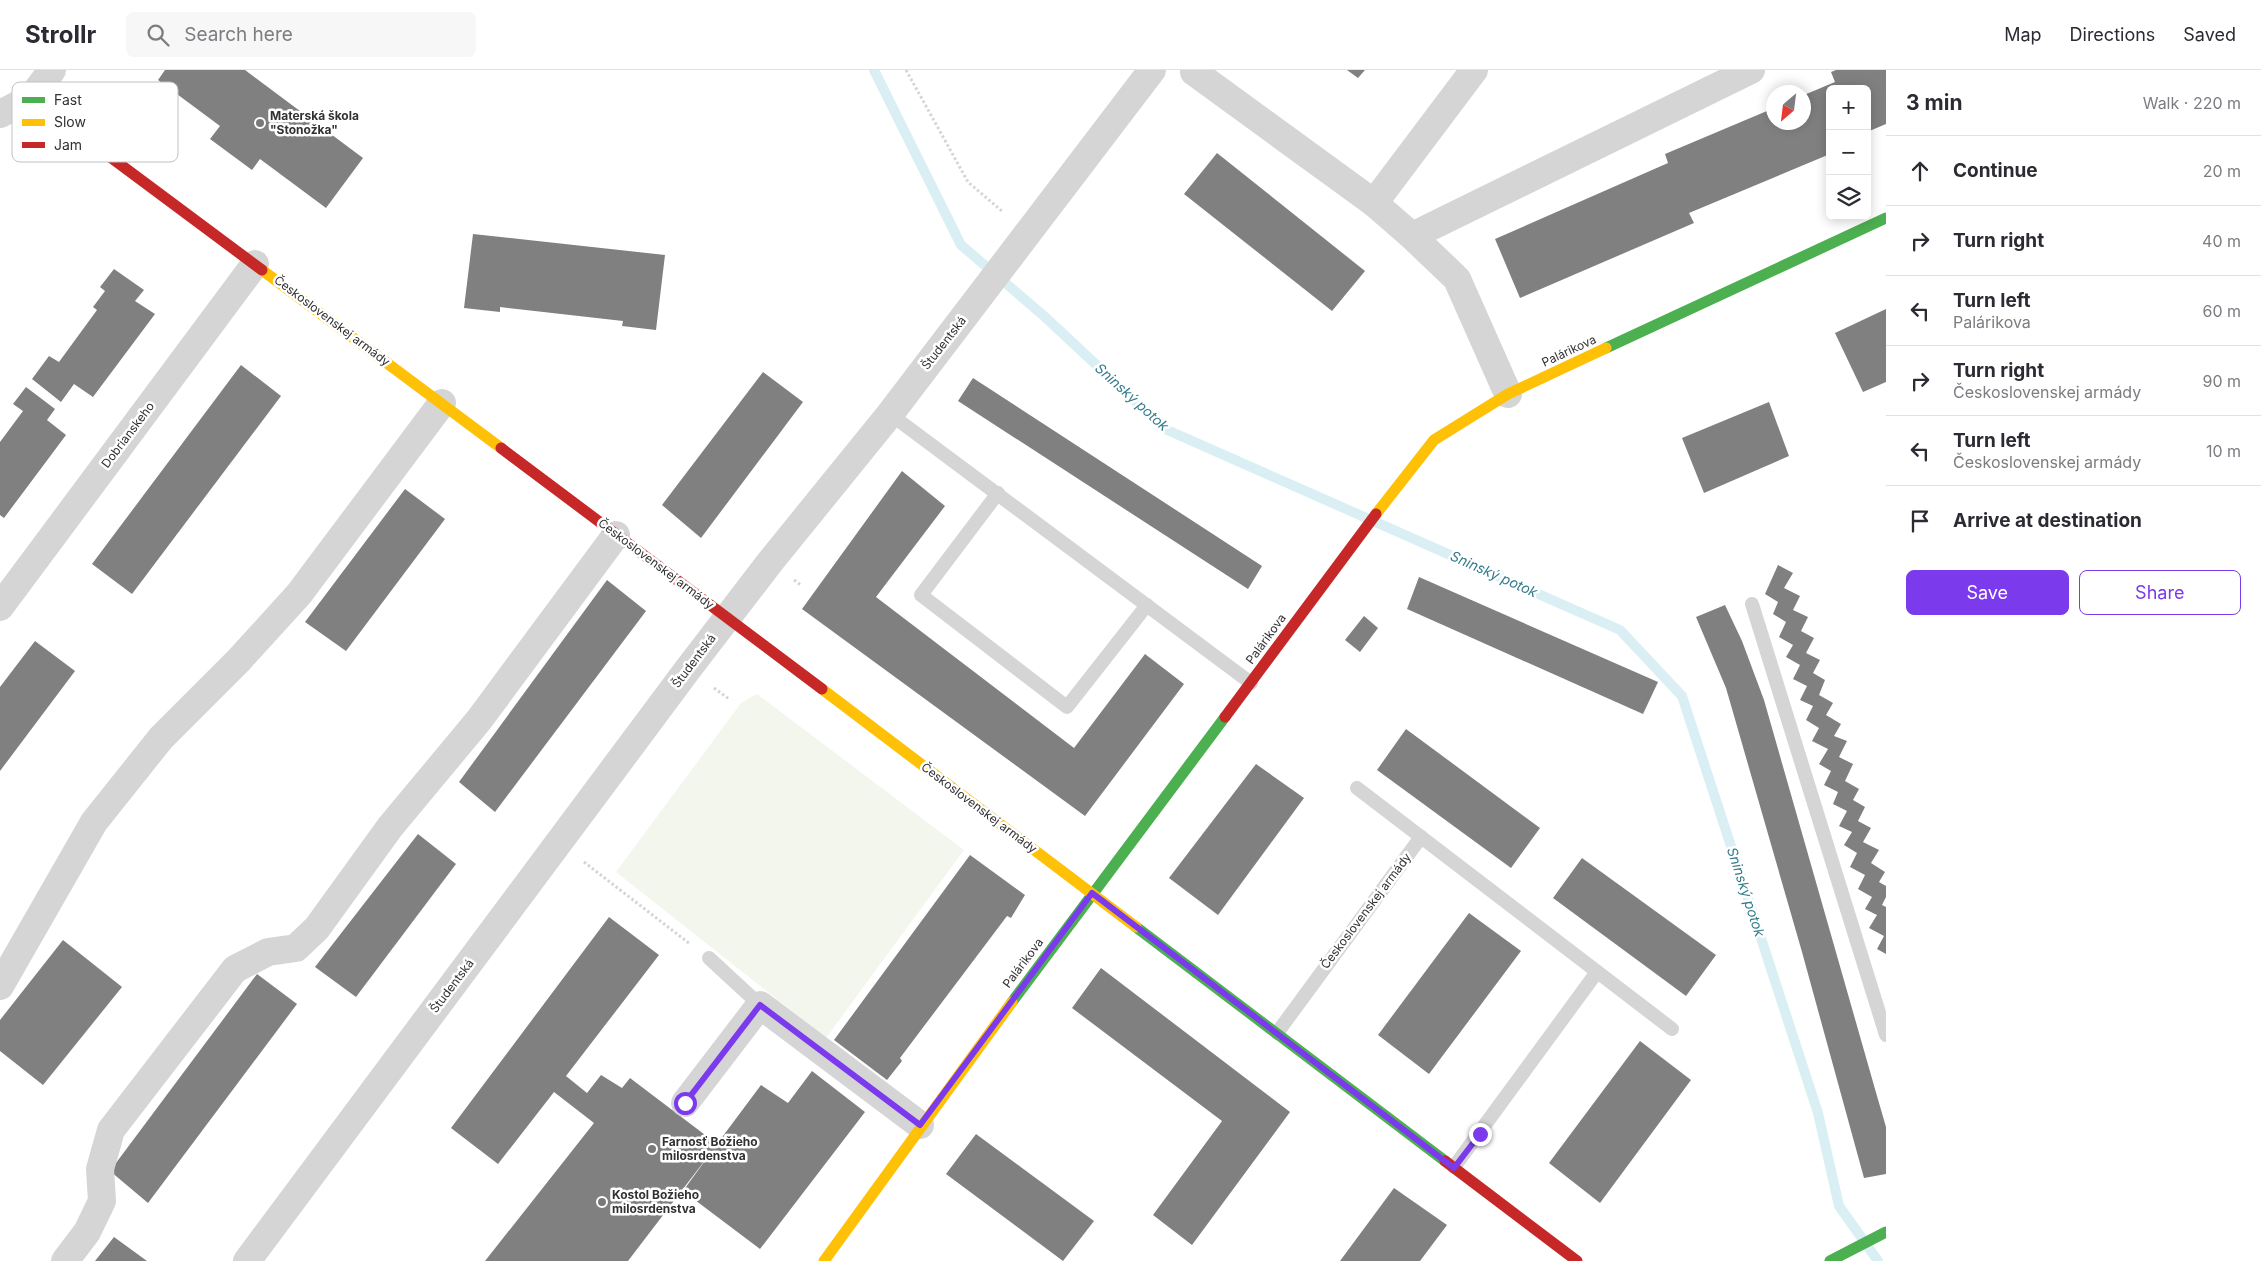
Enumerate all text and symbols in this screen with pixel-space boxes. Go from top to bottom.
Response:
search box [126,12,476,57]
text: Strollr [25,20,96,49]
icon: search [144,21,172,49]
text: Search here [184,23,293,46]
text: Map [2004,24,2042,45]
text: Directions [2070,24,2155,45]
text: Saved [2183,24,2236,45]
legend [12,82,178,162]
north arrow [1766,85,1811,130]
map controls [1826,85,1871,220]
button: + [1826,85,1871,130]
text: 3 min [1906,90,1962,115]
text: Fast [54,91,82,108]
text: Walk · 220 m [2143,93,2241,113]
place label: Materská škola "Stonožka" [270,108,359,137]
text: Slow [54,113,86,130]
marker: Materská škola "Stonožka" [254,117,266,129]
button: − [1826,130,1871,175]
text: Jam [54,136,82,153]
icon: ahead [1906,157,1934,185]
text: Continue [1953,159,2038,182]
text: 20 m [2203,161,2241,181]
button: layers [1826,175,1871,220]
icon: right [1906,227,1934,255]
text: Turn right [1953,229,2044,252]
text: 40 m [2202,231,2241,251]
street label: Československej armády [271,272,393,369]
text: Turn left [1953,289,2031,312]
icon: left [1906,297,1934,325]
text: 60 m [2202,301,2241,321]
text: Palárikova [1953,312,2031,332]
street label: Študentská [918,313,969,372]
street label: Palárikova [1539,331,1598,370]
water label: Sninský potok [1092,359,1173,434]
text: Turn right [1953,359,2044,382]
icon: right [1906,367,1934,395]
text: 90 m [2202,371,2241,391]
text: Československej armády [1953,382,2141,402]
street label: Dobrianskeho [98,399,157,471]
text: Turn left [1953,429,2031,452]
icon: left [1906,437,1934,465]
text: 10 m [2206,441,2241,461]
text: Československej armády [1953,452,2141,472]
icon: arrive [1906,507,1934,535]
text: Arrive at destination [1953,509,2142,532]
street label: Československej armády [595,515,717,612]
water label: Sninský potok [1448,547,1541,600]
button: Save [1906,570,2069,615]
button: Share [2079,570,2241,615]
street label: Palárikova [1242,611,1289,667]
street label: Študentská [668,631,719,691]
street label: Československej armády [918,759,1040,856]
water label: Sninský potok [1724,845,1769,939]
street label: Československej armády [1317,850,1414,972]
street label: Palárikova [999,935,1046,991]
street label: Študentská [426,956,477,1016]
route start [674,1092,697,1115]
route end [1469,1123,1492,1146]
place label: Farnosť Božieho milosrdenstva [662,1134,758,1163]
marker: Farnosť Božieho milosrdenstva [646,1143,658,1155]
place label: Kostol Božieho milosrdenstva [612,1187,699,1216]
marker: Kostol Božieho milosrdenstva [596,1196,608,1208]

